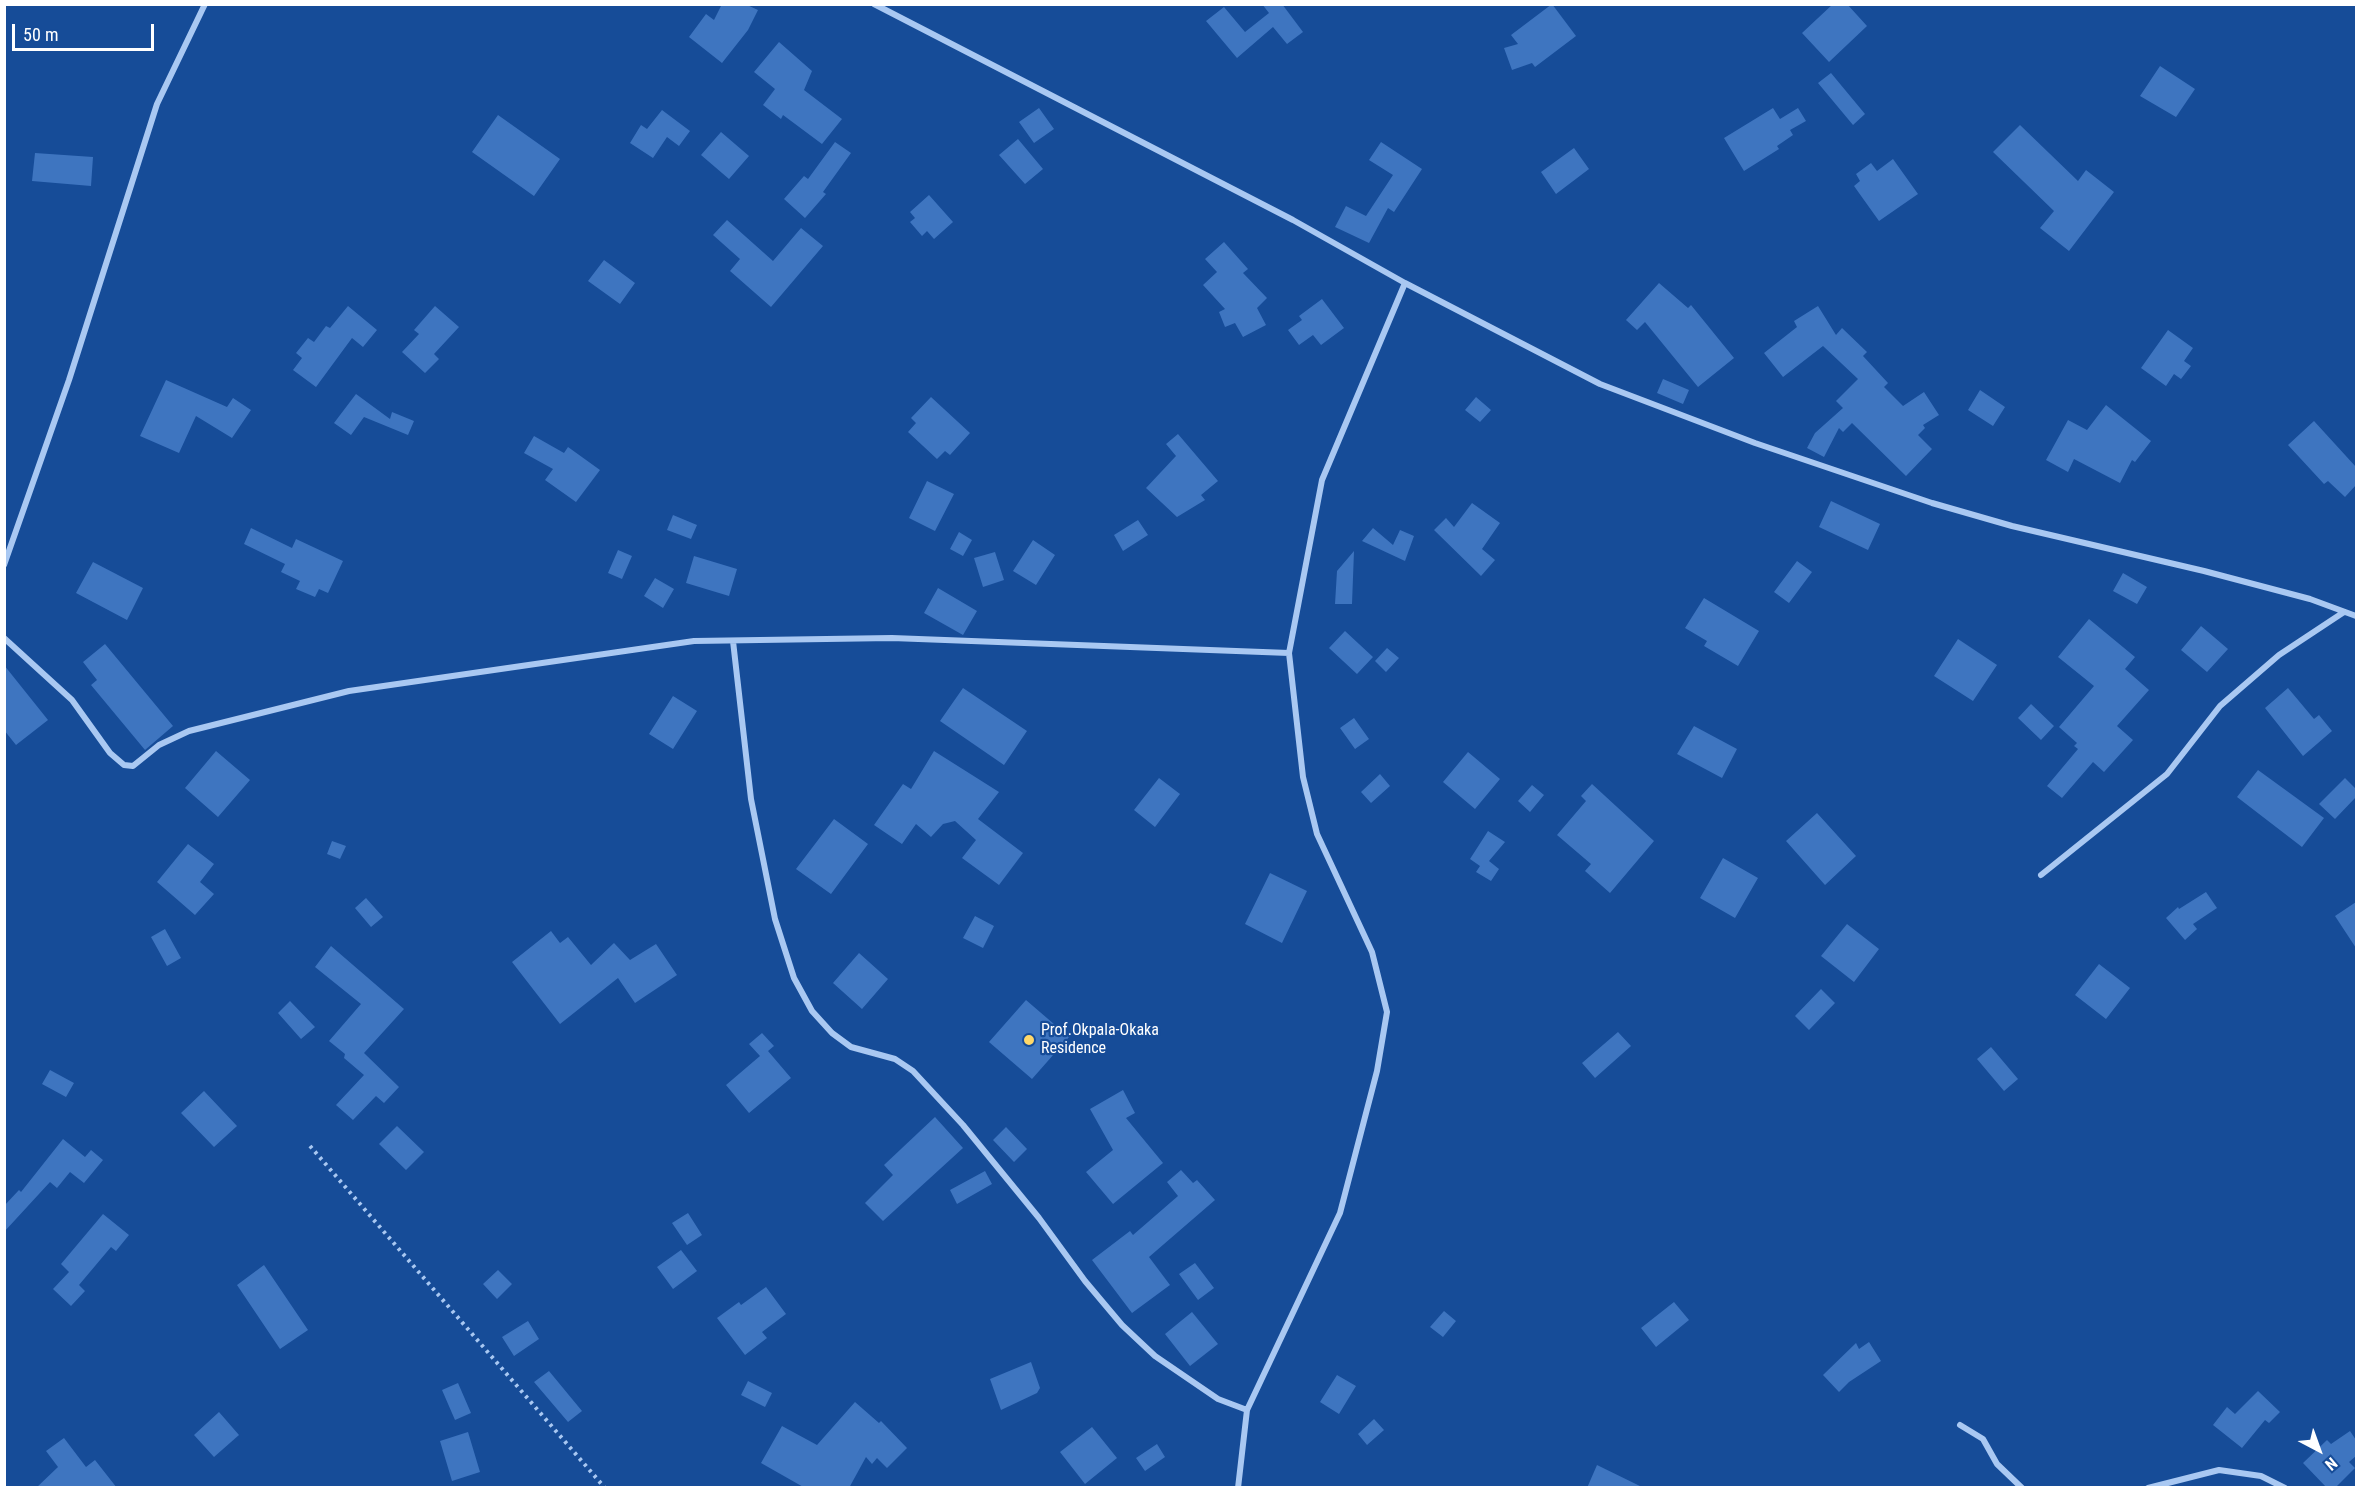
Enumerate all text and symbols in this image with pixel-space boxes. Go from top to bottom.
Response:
scale bar [15,12,158,50]
text: 50 m [23,24,58,45]
place label: Prof.Okpala-Okaka Residence [1041,1021,1159,1059]
marker: Prof.Okpala-Okaka Residence [1022,1033,1036,1047]
north arrow [2289,1420,2349,1480]
text: N [2321,1454,2341,1474]

